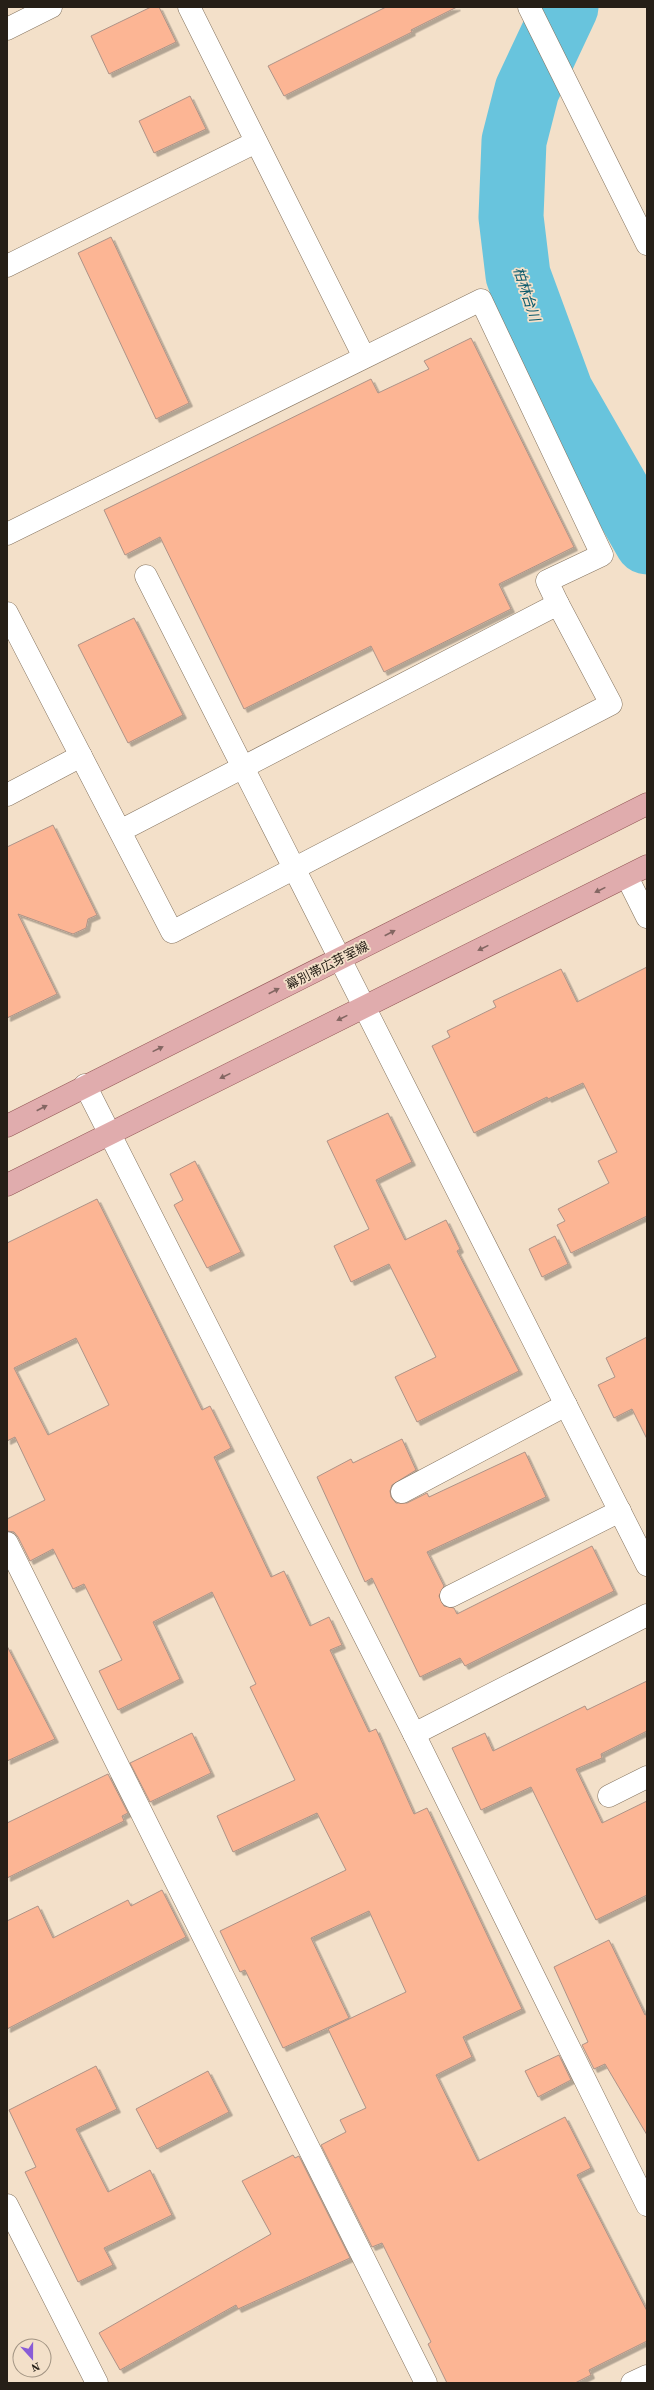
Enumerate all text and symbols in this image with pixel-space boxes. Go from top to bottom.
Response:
water label: 柏林台川 [509,264,546,326]
one-way arrow [594,887,605,893]
one-way arrow [384,930,396,936]
street label: 幕別帯広芽室線 [283,937,372,994]
one-way arrow [478,945,489,951]
one-way arrow [268,988,280,995]
one-way arrow [336,1015,348,1022]
one-way arrow [152,1046,163,1052]
one-way arrow [219,1073,231,1079]
one-way arrow [36,1105,47,1111]
north arrow [12,2338,52,2378]
text: N [29,2358,42,2375]

